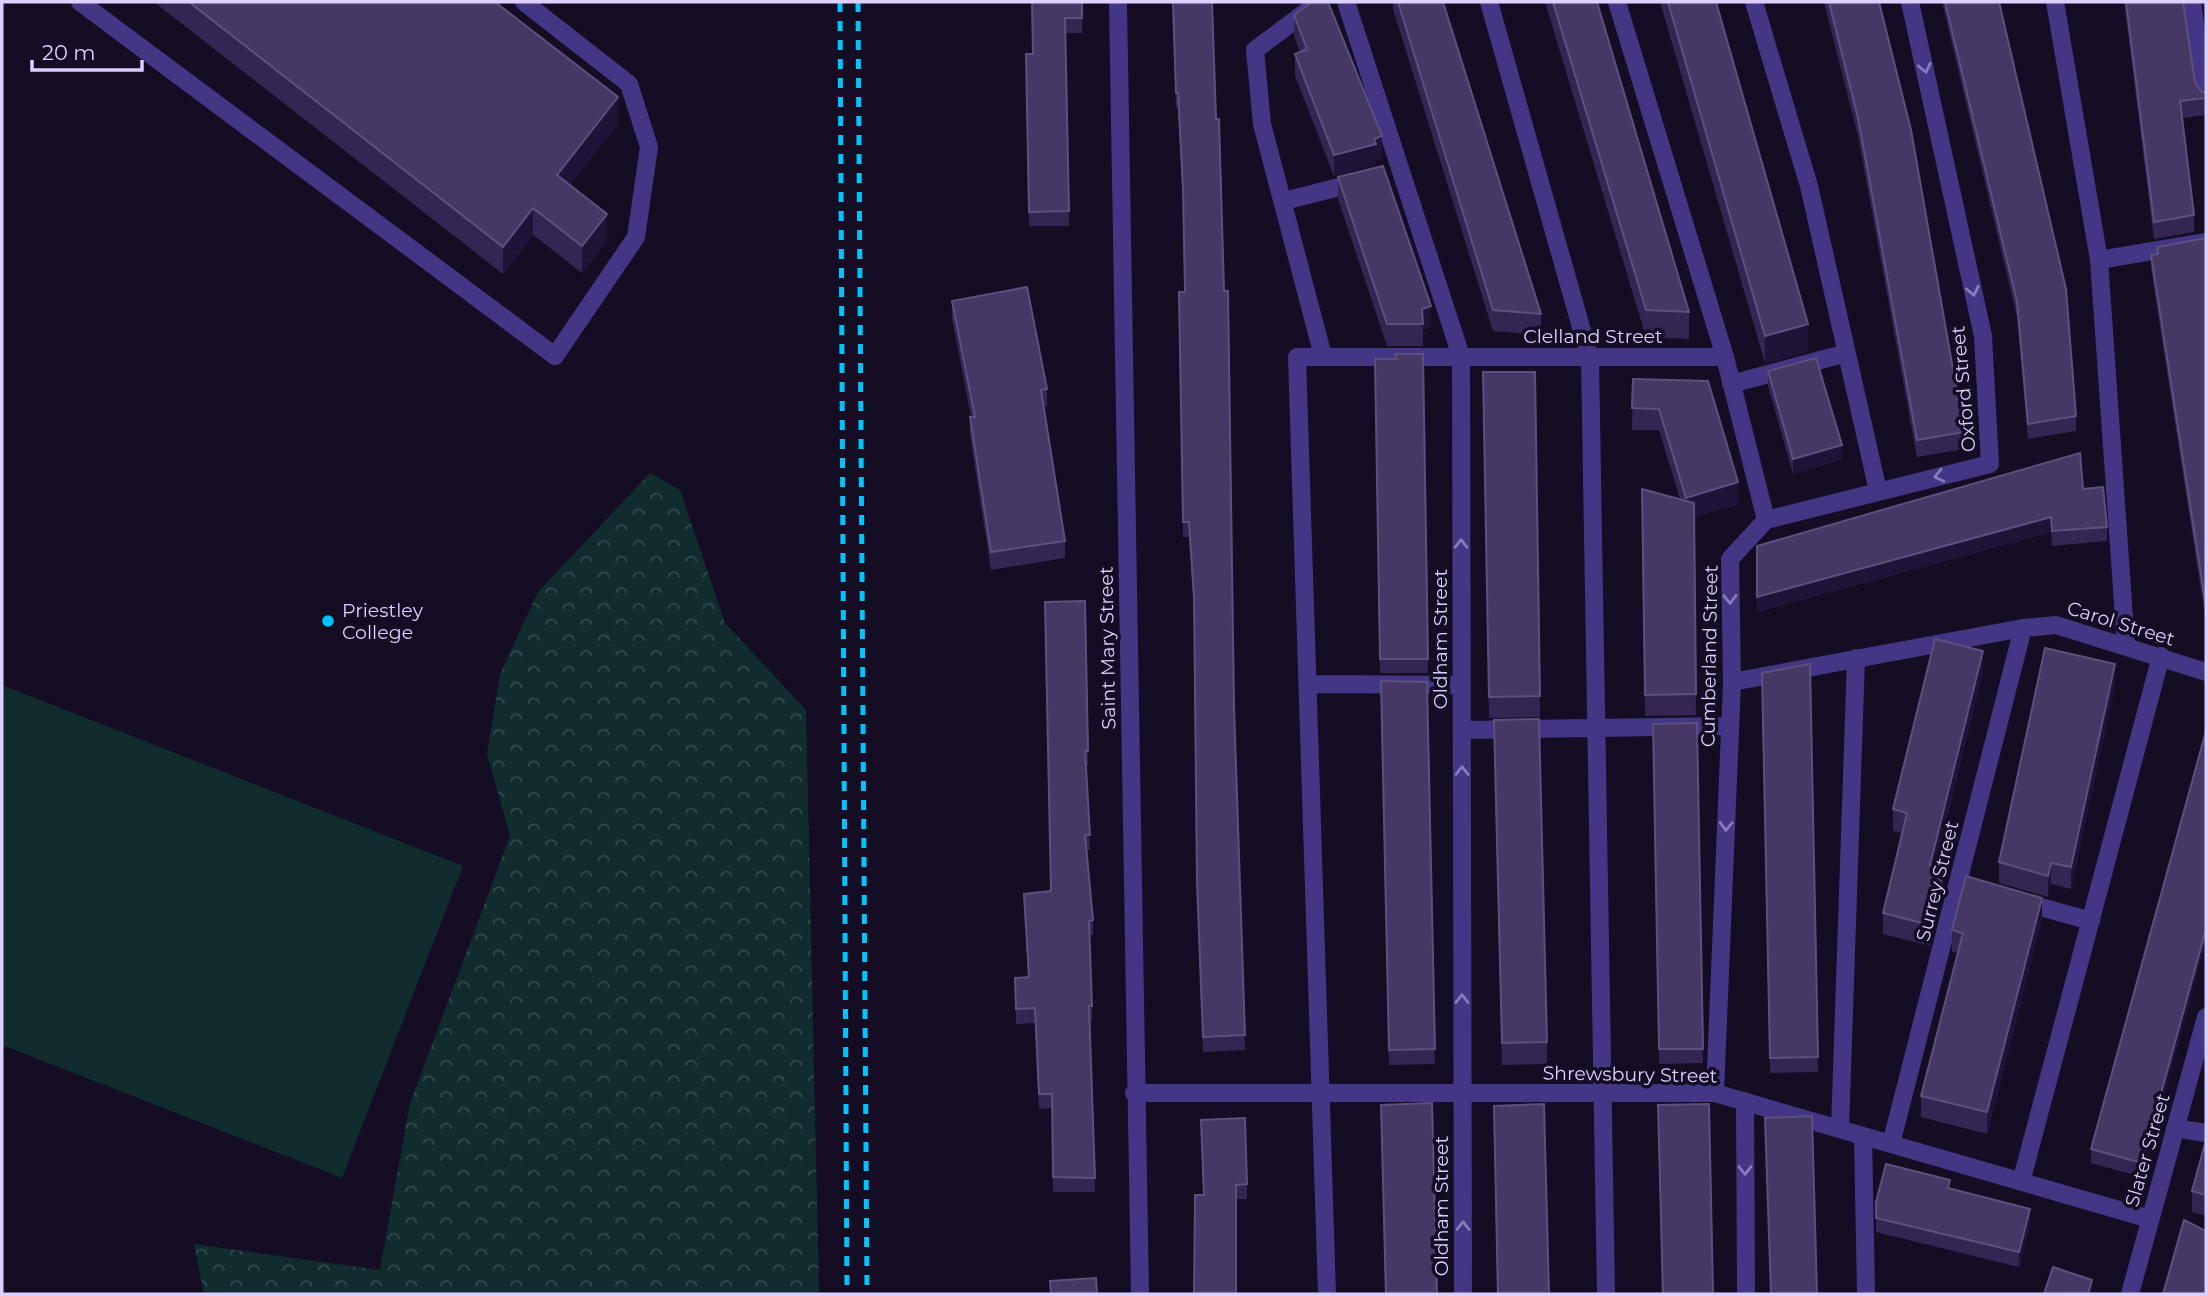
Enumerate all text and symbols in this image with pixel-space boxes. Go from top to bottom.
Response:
scale bar [32,28,142,72]
text: 20 m [42,40,96,65]
one-way arrow [1916,62,1931,74]
one-way arrow [1965,285,1979,297]
street label: Clelland Street [1523,325,1663,348]
street label: Oxford Street [1946,325,1980,453]
one-way arrow [1933,468,1945,482]
one-way arrow [1453,538,1469,548]
street label: Cumberland Street [1696,564,1723,747]
street label: Saint Mary Street [1095,566,1120,730]
street label: Oldham Street [1429,568,1452,709]
one-way arrow [1722,594,1738,604]
street label: Carol Street [2064,596,2178,651]
place label: Priestley College [342,599,424,644]
marker: Priestley College [320,613,336,629]
one-way arrow [1454,765,1470,776]
street label: Surrey Street [1911,818,1964,944]
one-way arrow [1718,821,1733,832]
one-way arrow [1454,993,1470,1003]
street label: Shrewsbury Street [1542,1061,1718,1088]
street label: Slater Street [2120,1091,2175,1209]
street label: Oldham Street [1430,1135,1453,1276]
one-way arrow [1737,1165,1753,1175]
one-way arrow [1455,1220,1470,1231]

